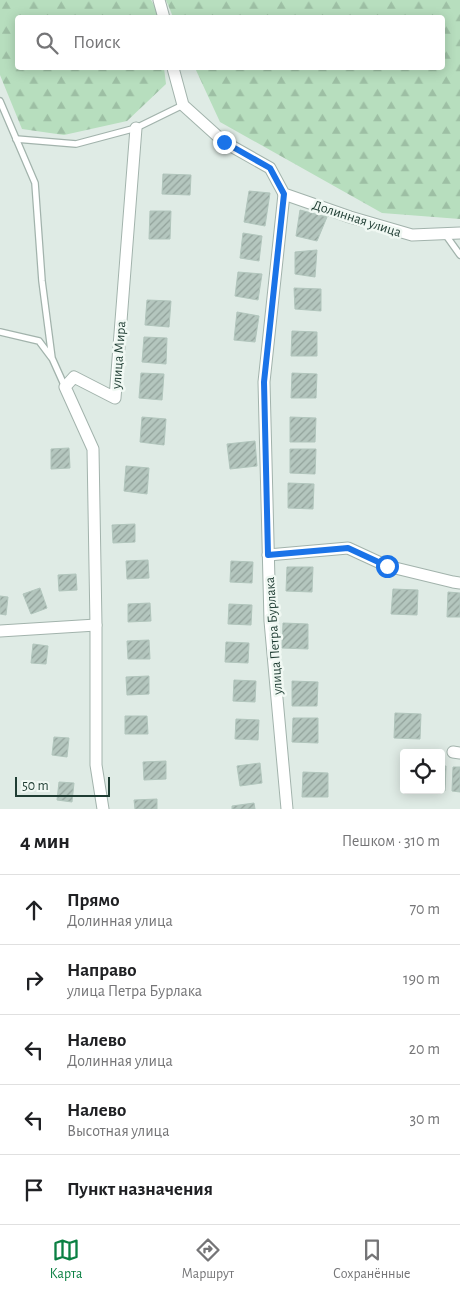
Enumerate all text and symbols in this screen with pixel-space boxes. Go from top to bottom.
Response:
search box [15,15,445,70]
icon: search [33,29,61,57]
text: Поиск [73,33,120,52]
route end [213,131,236,154]
street label: Долинная улица [310,198,403,240]
street label: улица Мира [110,320,128,390]
route start [376,555,399,578]
street label: улица Петра Бурлака [263,576,285,696]
map controls [400,749,445,794]
button: locate [400,749,445,794]
scale bar [15,774,110,797]
text: 50 m [22,779,49,793]
text: 4 мин [20,831,70,852]
text: Пешком · 310 m [342,833,440,849]
text: Прямо [67,891,120,910]
icon: ahead [20,896,48,924]
text: 70 m [409,901,440,917]
text: Долинная улица [67,913,173,929]
text: Направо [67,961,137,980]
icon: right [20,966,48,994]
text: 190 m [403,971,440,987]
text: улица Петра Бурлака [67,983,202,999]
text: Налево [67,1031,126,1050]
icon: left [20,1036,48,1064]
text: 20 m [409,1041,440,1057]
text: Долинная улица [67,1053,173,1069]
text: Налево [67,1101,126,1120]
icon: left [20,1106,48,1134]
text: 30 m [410,1111,440,1127]
text: Высотная улица [67,1123,169,1139]
icon: arrive [20,1176,48,1204]
text: Пункт назначения [67,1180,213,1199]
tab: Карта [50,1236,82,1283]
tab: Маршрут [181,1236,234,1283]
tab: Сохранённые [333,1236,410,1283]

